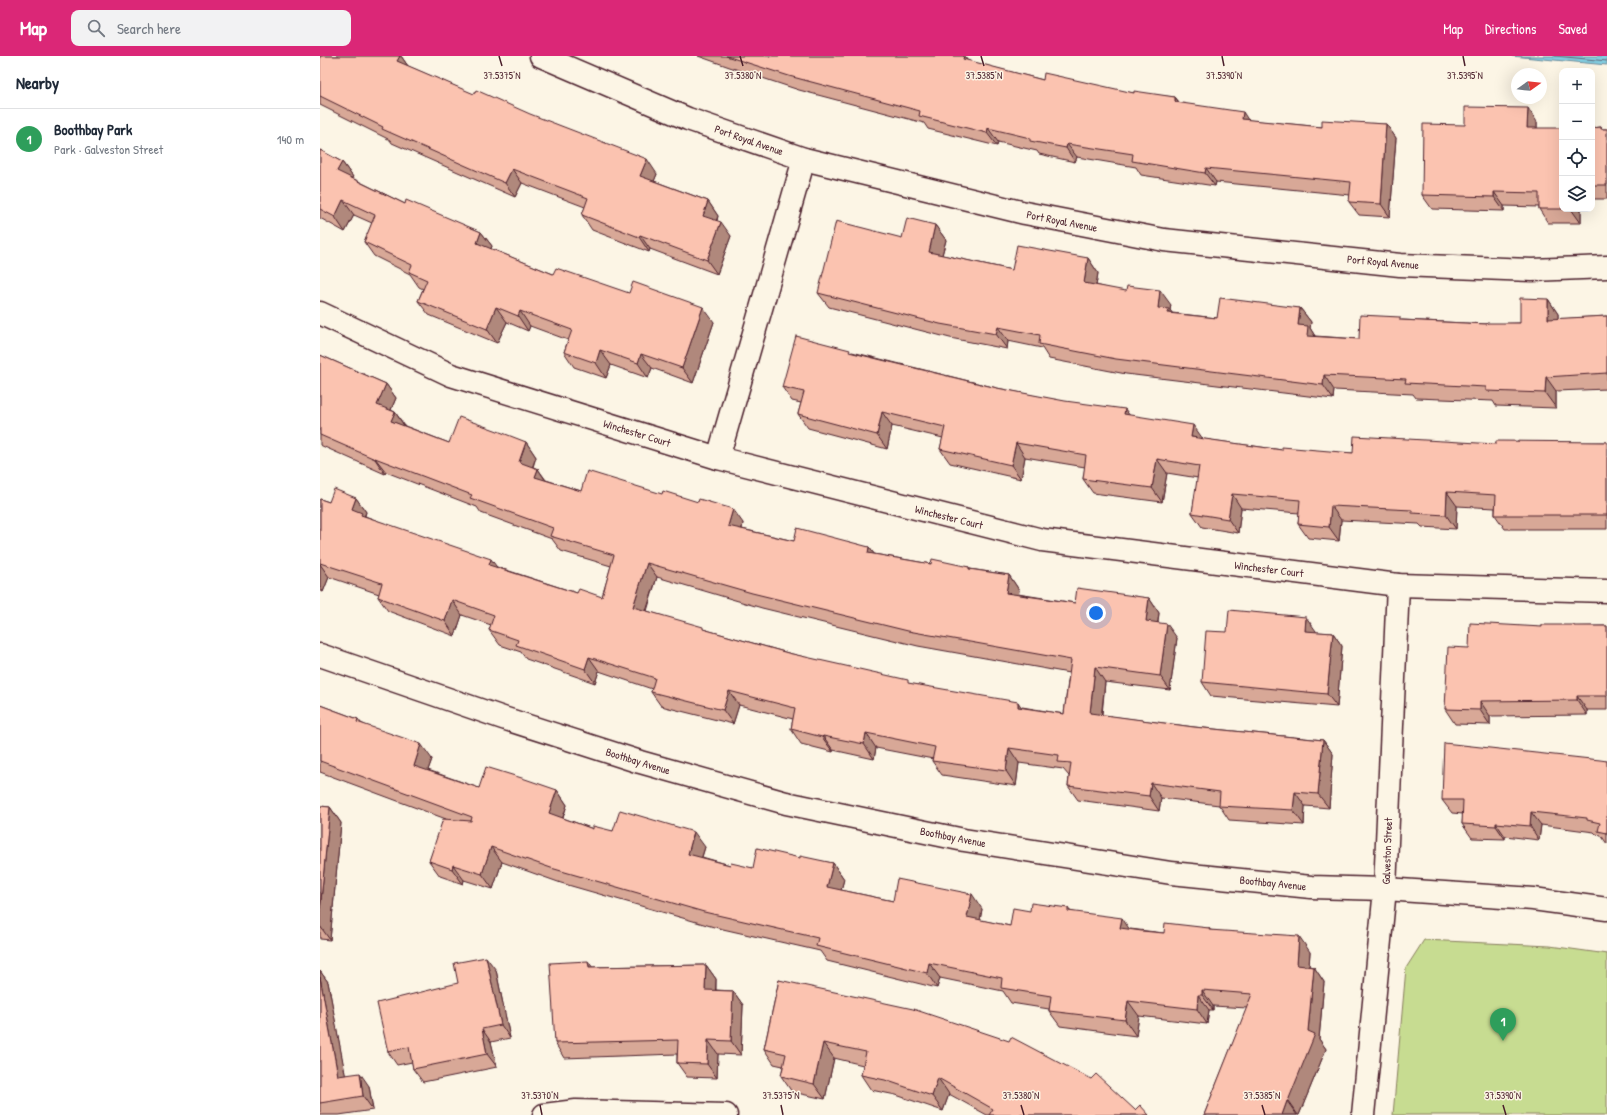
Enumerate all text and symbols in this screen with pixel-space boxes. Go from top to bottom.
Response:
search box [71,10,351,46]
text: Map [20,15,47,41]
icon: search [85,17,107,39]
text: Search here [117,18,181,39]
text: Map [1443,19,1463,38]
text: Directions [1485,19,1536,38]
text: Saved [1558,19,1587,38]
north arrow [1511,68,1547,104]
map controls [1559,68,1595,212]
button: + [1559,68,1595,104]
text: 37.5375°N [483,69,521,82]
text: 37.5380°N [725,69,761,82]
text: 37.5385°N [966,69,1002,82]
text: 37.5390°N [1206,69,1242,82]
text: 37.5395°N [1447,69,1483,82]
text: Nearby [16,71,59,94]
button: − [1559,104,1595,140]
text: Boothbay Park [54,119,132,140]
street label: Port Royal Avenue [713,122,786,159]
text: 1 [27,130,31,148]
text: 140 m [277,130,304,148]
text: Park · Galveston Street [54,140,163,158]
button: locate [1559,140,1595,176]
button: layers [1559,176,1595,212]
street label: Port Royal Avenue [1025,207,1099,235]
street label: Port Royal Avenue [1347,252,1420,272]
street label: Winchester Court [602,416,672,450]
street label: Winchester Court [914,502,985,532]
street label: Winchester Court [1234,558,1305,580]
your location [1086,603,1106,623]
street label: Boothbay Avenue [604,745,673,778]
street label: Galveston Street [1379,817,1395,885]
street label: Boothbay Avenue [919,824,988,850]
street label: Boothbay Avenue [1239,873,1308,894]
pin: 1 [1490,1008,1516,1041]
text: 37.5370°N [521,1089,559,1102]
text: 37.5375°N [762,1089,800,1102]
text: 37.5380°N [1003,1089,1039,1102]
text: 37.5385°N [1244,1089,1280,1102]
text: 37.5390°N [1485,1089,1521,1102]

